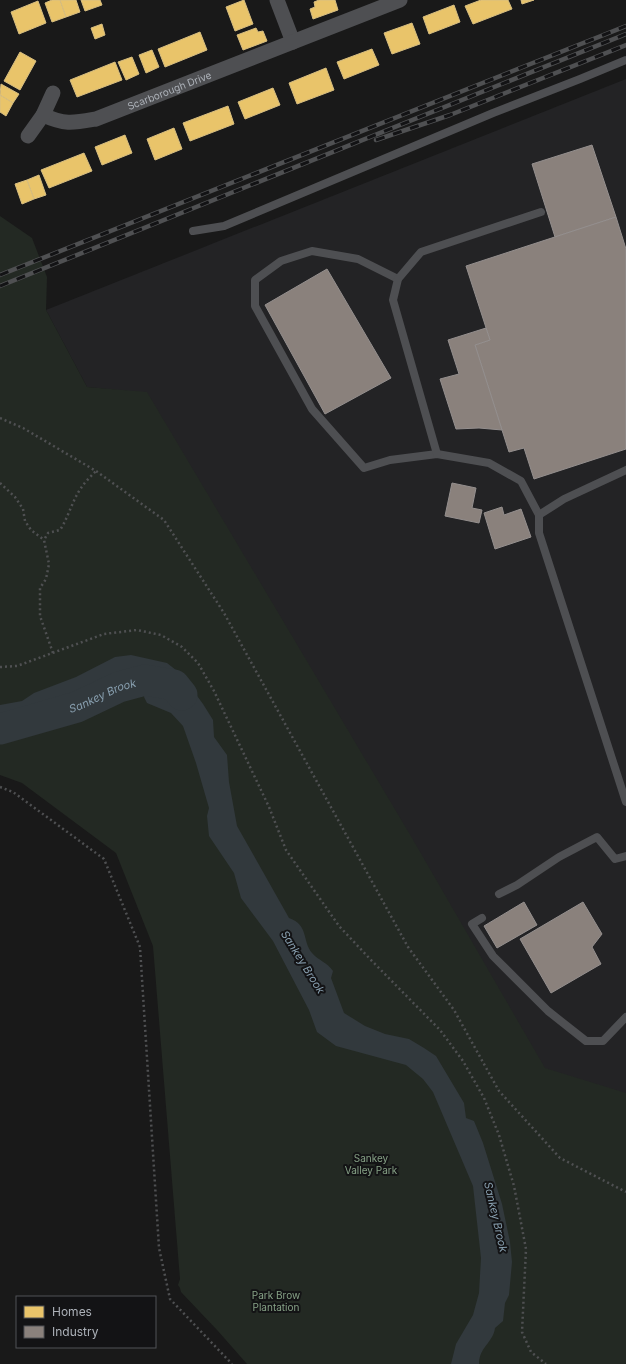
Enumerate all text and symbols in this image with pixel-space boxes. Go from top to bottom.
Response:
street label: Scarborough Drive [126,68,213,112]
water label: Sankey Brook [67,675,139,716]
water label: Sankey Brook [278,928,328,997]
park label: Sankey Valley Park [345,1152,398,1176]
water label: Sankey Brook [481,1180,511,1255]
park label: Park Brow Plantation [252,1289,300,1313]
legend [16,1296,156,1348]
text: Homes [52,1304,92,1319]
text: Industry [52,1324,99,1339]

